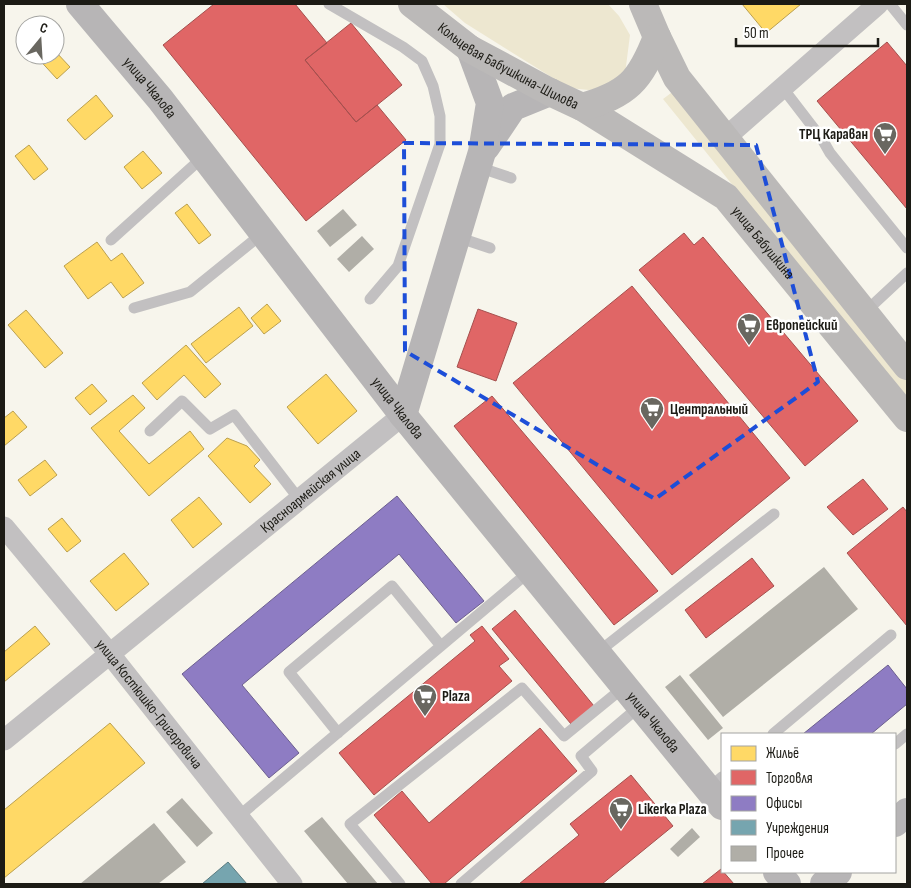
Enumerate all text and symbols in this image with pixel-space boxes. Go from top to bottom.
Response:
north arrow [15,15,65,65]
scale bar [736,15,878,47]
street label: Кольцевая Бабушкина-Шилова [434,18,582,114]
text: С [38,19,50,37]
text: 50 m [744,24,769,43]
street label: улица Чкалова [119,53,181,123]
supermarket icon: ТРЦ Караван [872,121,898,155]
place label: ТРЦ Караван [799,125,868,144]
street label: улица Бабушкина [727,202,799,283]
supermarket icon: Европейский [736,312,762,346]
place label: Европейский [766,316,837,335]
street label: улица Чкалова [367,373,428,443]
supermarket icon: Центральный [639,396,665,430]
place label: Центральный [670,400,748,419]
street label: Красноармейская улица [257,444,365,537]
street label: улица Костюшко-Григоровича [91,635,206,773]
supermarket icon: Plaza [412,683,438,717]
place label: Plaza [442,687,470,706]
street label: улица Чкалова [622,688,684,757]
legend [721,733,896,873]
text: Жильё [766,744,799,763]
text: Торговля [766,769,813,788]
text: Офисы [766,794,802,813]
supermarket icon: Likerka Plaza [608,796,634,830]
place label: Likerka Plaza [638,800,707,819]
text: Учреждения [766,819,829,838]
text: Прочее [766,844,804,863]

